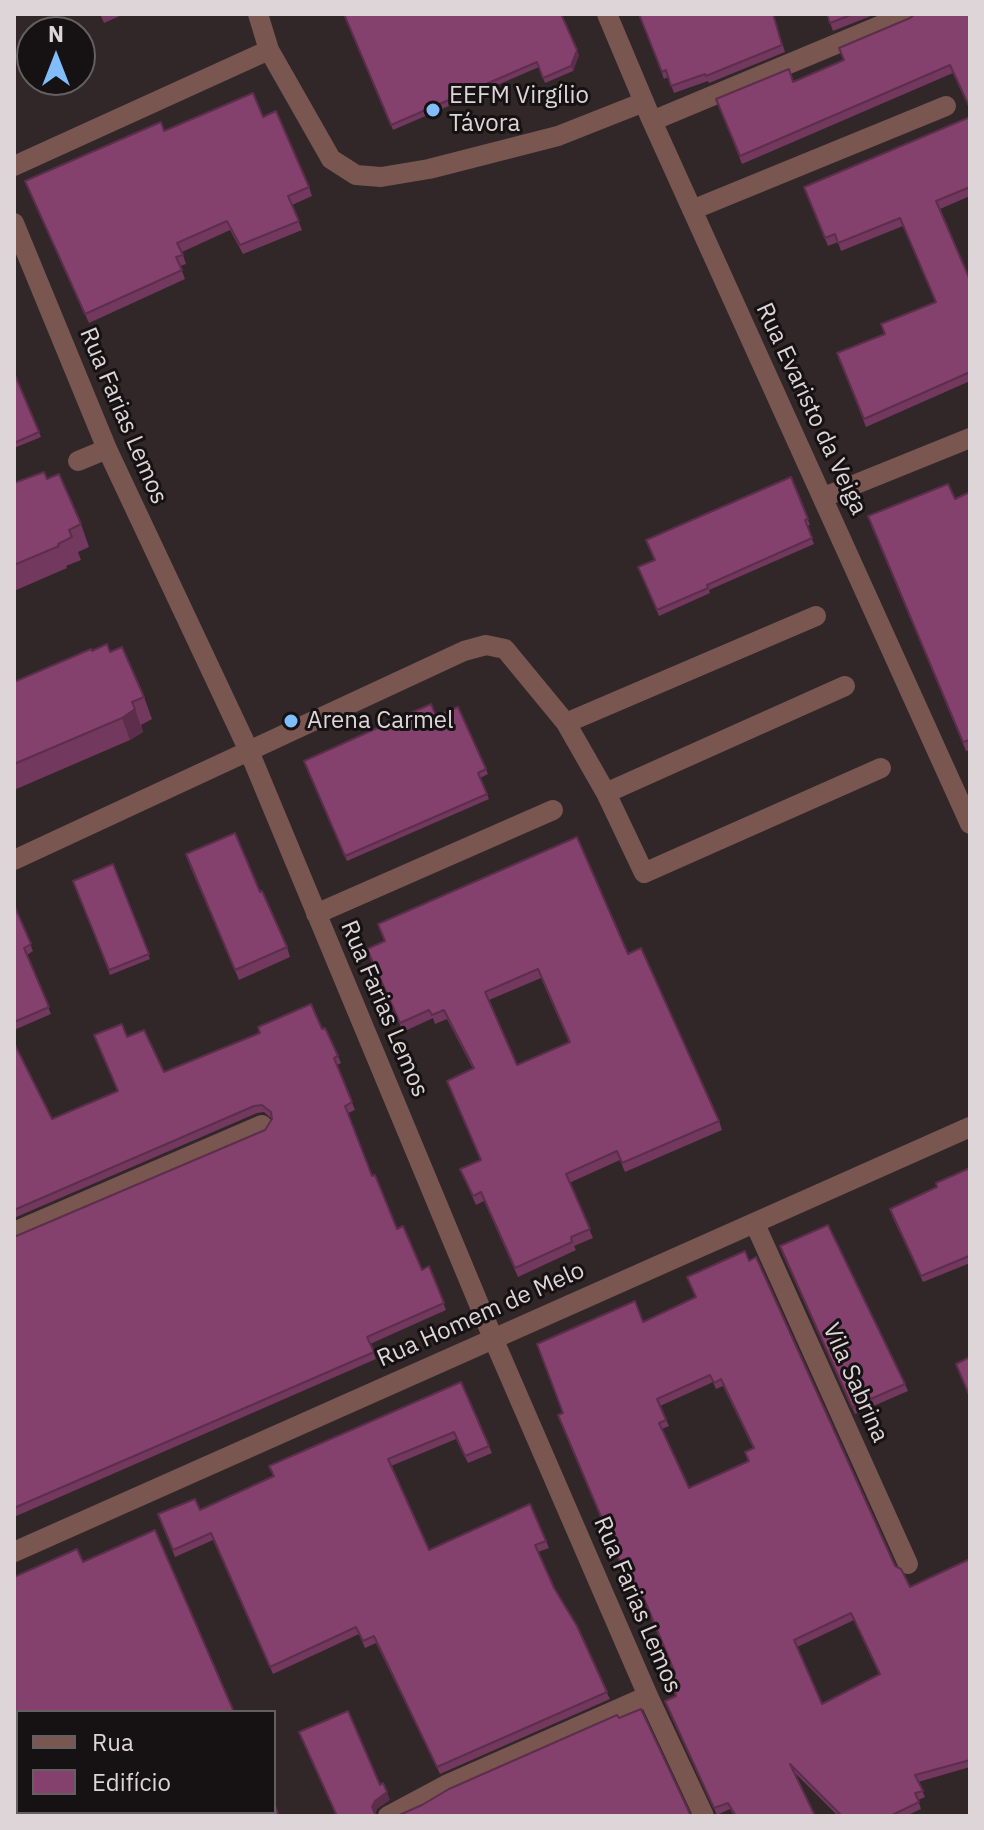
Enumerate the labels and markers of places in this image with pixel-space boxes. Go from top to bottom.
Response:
place label: EEFM Virgílio Távora [449,82,589,138]
marker: EEFM Virgílio Távora [424,101,442,119]
place label: Arena Carmel [307,707,454,735]
marker: Arena Carmel [282,712,300,730]

